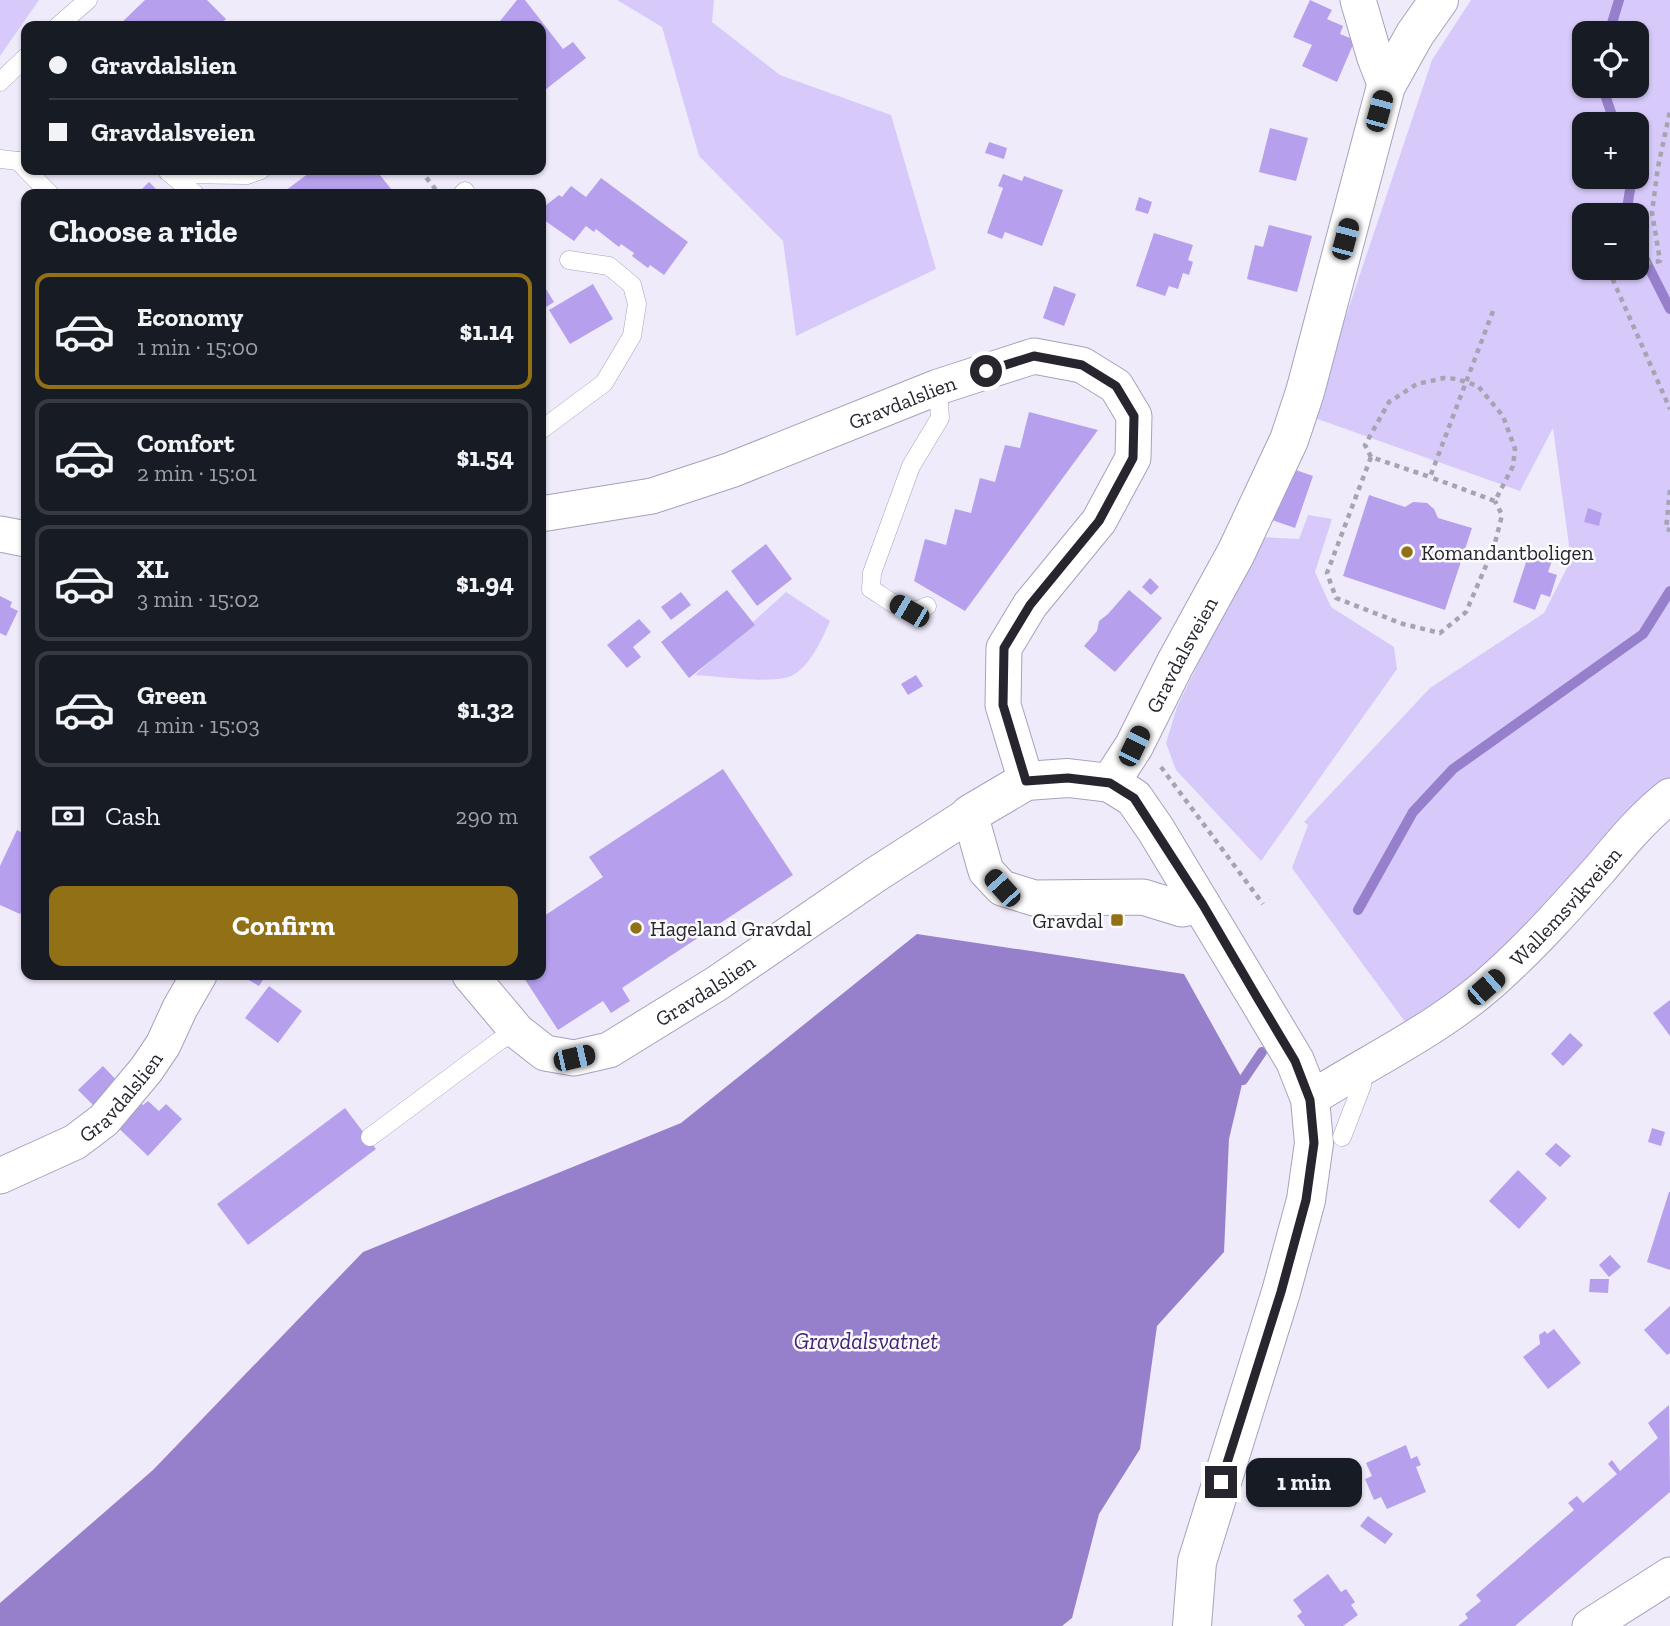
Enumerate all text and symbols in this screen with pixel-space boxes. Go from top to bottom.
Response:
map controls [1572,21,1649,280]
button: locate [1572,21,1649,98]
text: Gravdalslien [91,49,237,81]
car [1364,88,1395,134]
button: + [1572,112,1649,189]
text: Gravdalsveien [91,116,255,148]
button: − [1572,203,1649,280]
text: Choose a ride [49,212,237,250]
car [1330,216,1361,262]
icon: car [53,300,116,363]
text: Economy [137,301,243,333]
text: $1.14 [459,315,514,347]
text: 1 min · 15:00 [137,333,258,361]
route start [970,355,1002,387]
street label: Gravdalslien [845,370,959,434]
icon: car [53,426,116,489]
text: Comfort [137,427,234,459]
text: $1.54 [456,441,514,473]
text: 2 min · 15:01 [137,459,257,487]
place label: Komandantboligen [1421,540,1594,565]
marker: Komandantboligen [1399,544,1415,560]
icon: car [53,552,116,615]
text: XL [137,553,169,585]
text: $1.94 [456,567,514,599]
text: 3 min · 15:02 [137,585,259,613]
car [886,591,933,631]
street label: Gravdalsveien [1140,592,1222,717]
icon: car [53,678,116,741]
text: Green [137,679,207,711]
text: $1.32 [457,693,514,725]
text: 4 min · 15:03 [137,711,260,739]
car [1116,723,1153,769]
icon: cash [49,797,87,835]
text: Cash [105,800,160,832]
text: 290 m [456,802,518,830]
street label: Wallemsvikveien [1504,841,1626,971]
car [981,865,1024,911]
button: Confirm [49,886,518,966]
place label: Gravdal [1032,908,1103,933]
marker: Gravdal [1109,912,1125,928]
place label: Hageland Gravdal [650,916,812,941]
marker: Hageland Gravdal [628,920,644,936]
street label: Gravdalslien [650,949,759,1031]
car [1464,965,1509,1009]
car [552,1043,597,1073]
street label: Gravdalslien [74,1047,167,1147]
water label: Gravdalsvatnet [794,1327,938,1355]
callout: 1 min [1246,1458,1361,1506]
route end [1205,1466,1237,1498]
text: 1 min [1277,1468,1331,1496]

